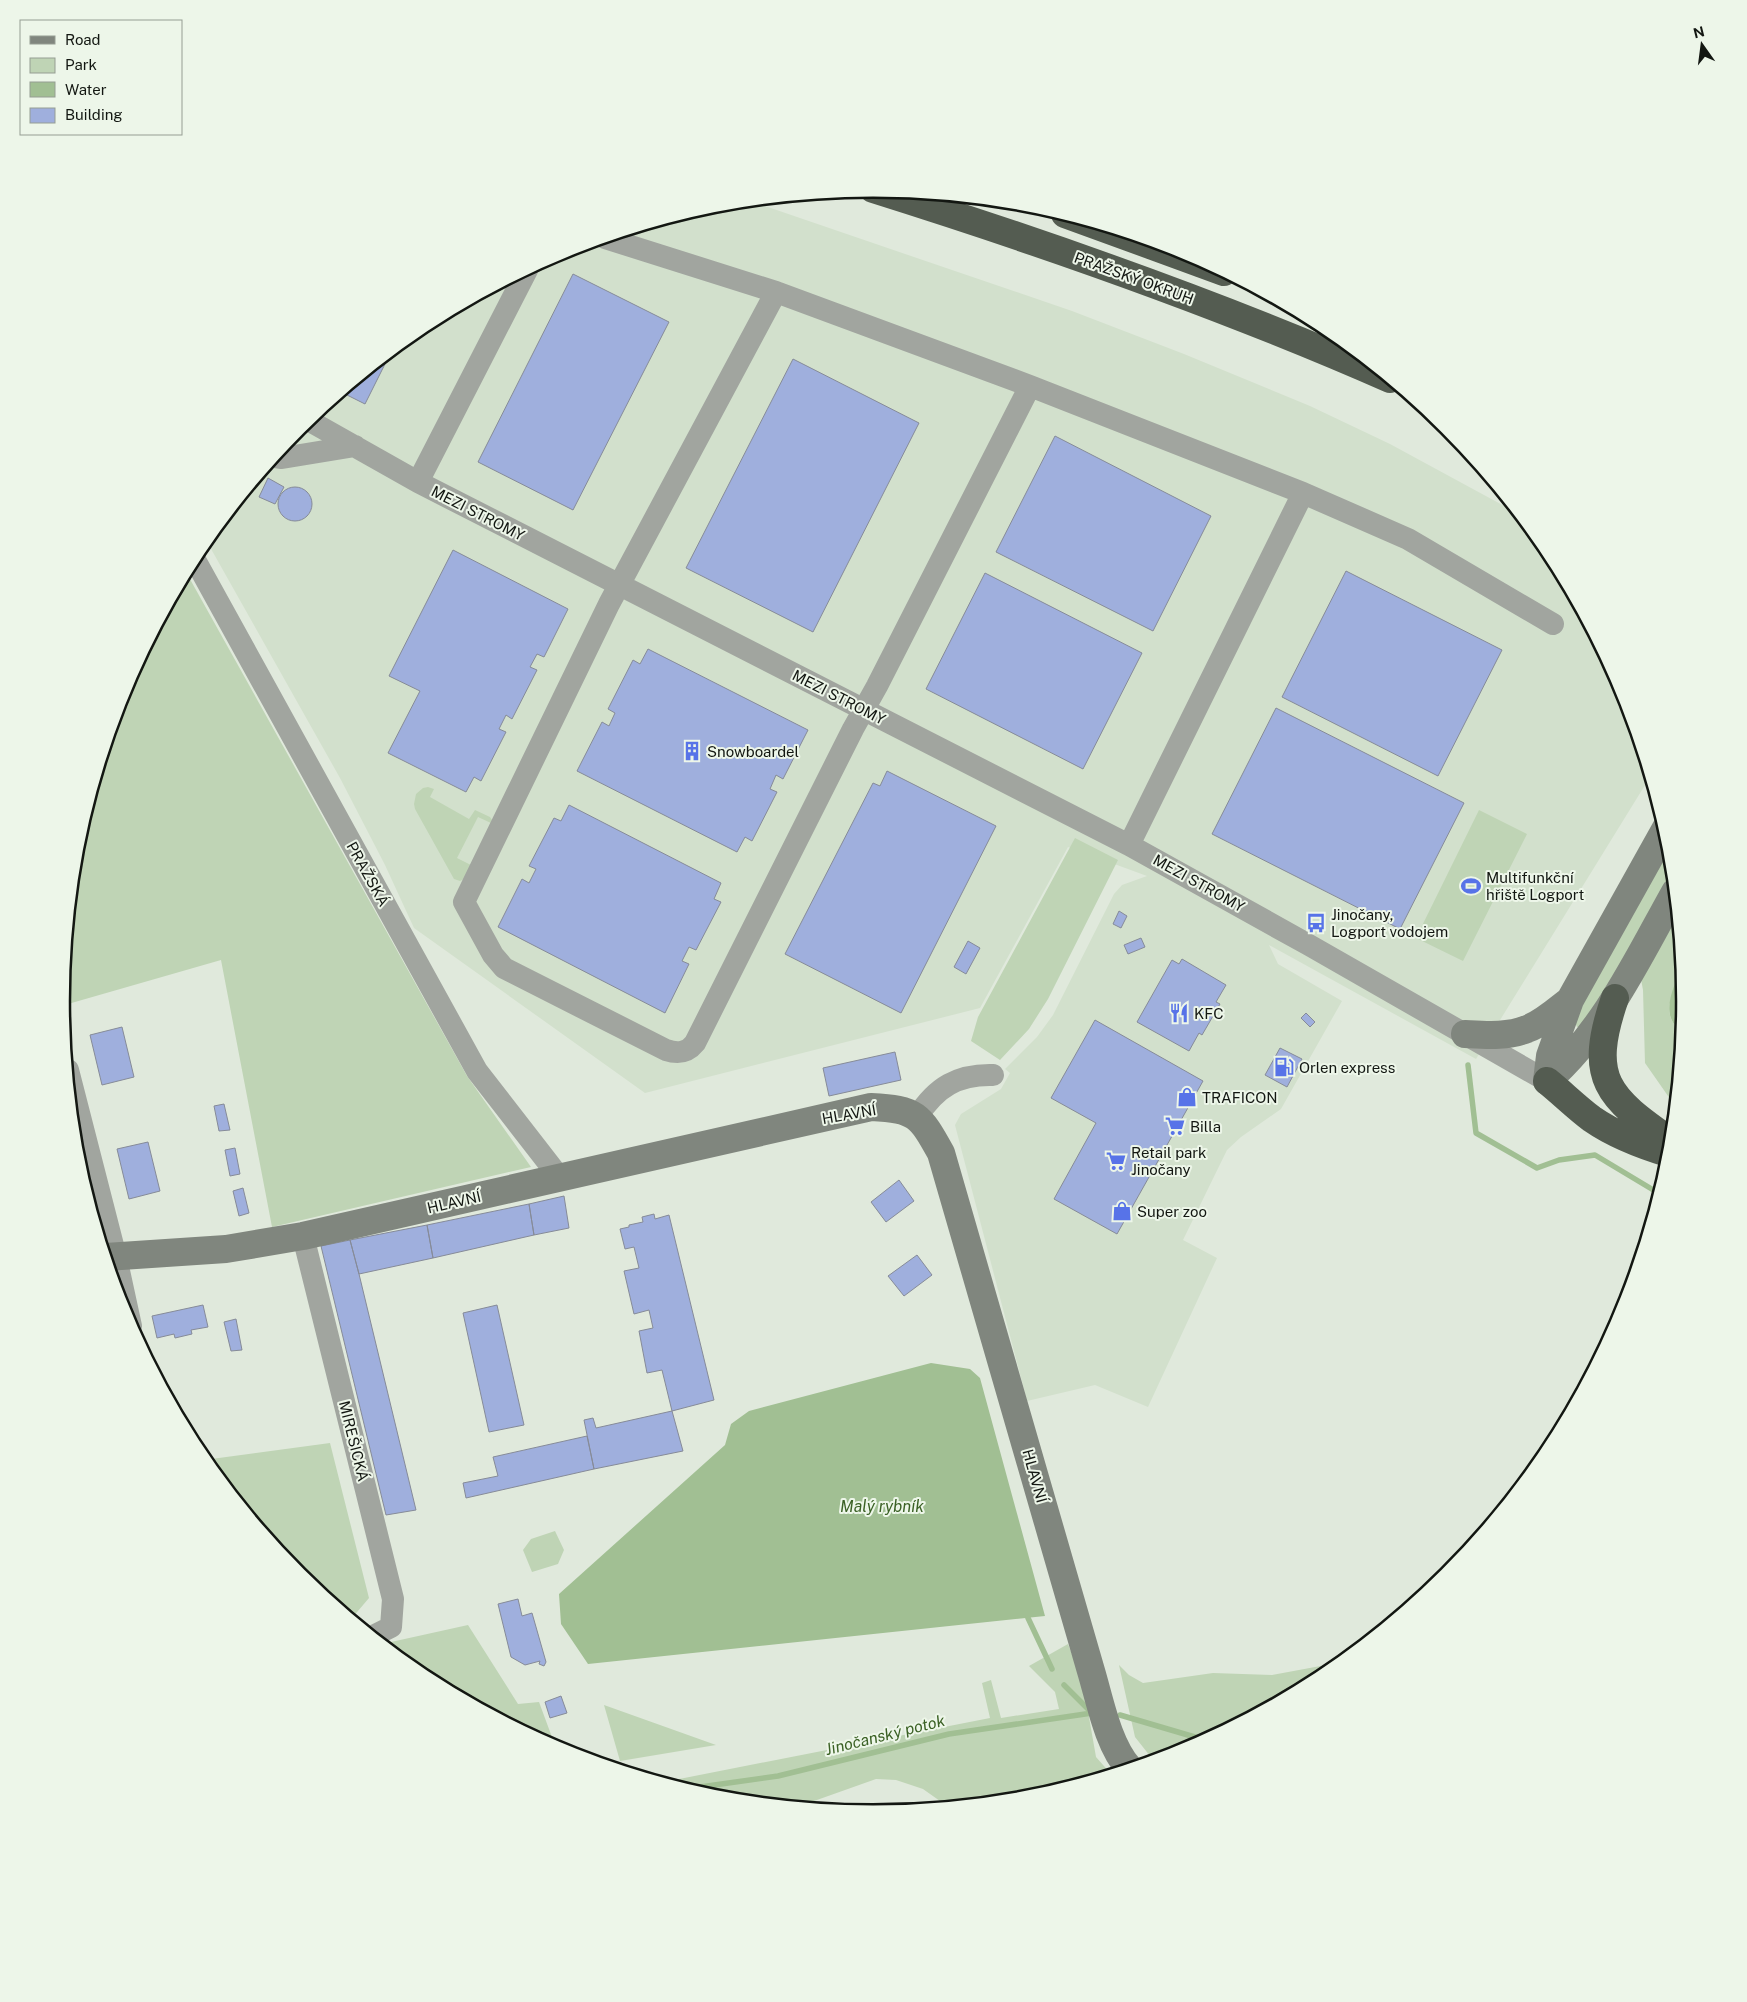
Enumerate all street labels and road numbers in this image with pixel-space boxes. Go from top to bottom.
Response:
street label: PRAŽSKÝ OKRUH [1072,248,1196,308]
street label: MEZI STROMY [429,482,527,544]
street label: MEZI STROMY [790,666,888,728]
street label: PRAŽSKÁ [343,839,393,909]
street label: MEZI STROMY [1150,851,1248,915]
street label: HLAVNÍ [820,1101,878,1127]
street label: HLAVNÍ [425,1187,483,1216]
street label: MIREŠICKÁ [336,1399,372,1484]
street label: HLAVNÍ [1019,1447,1051,1505]

